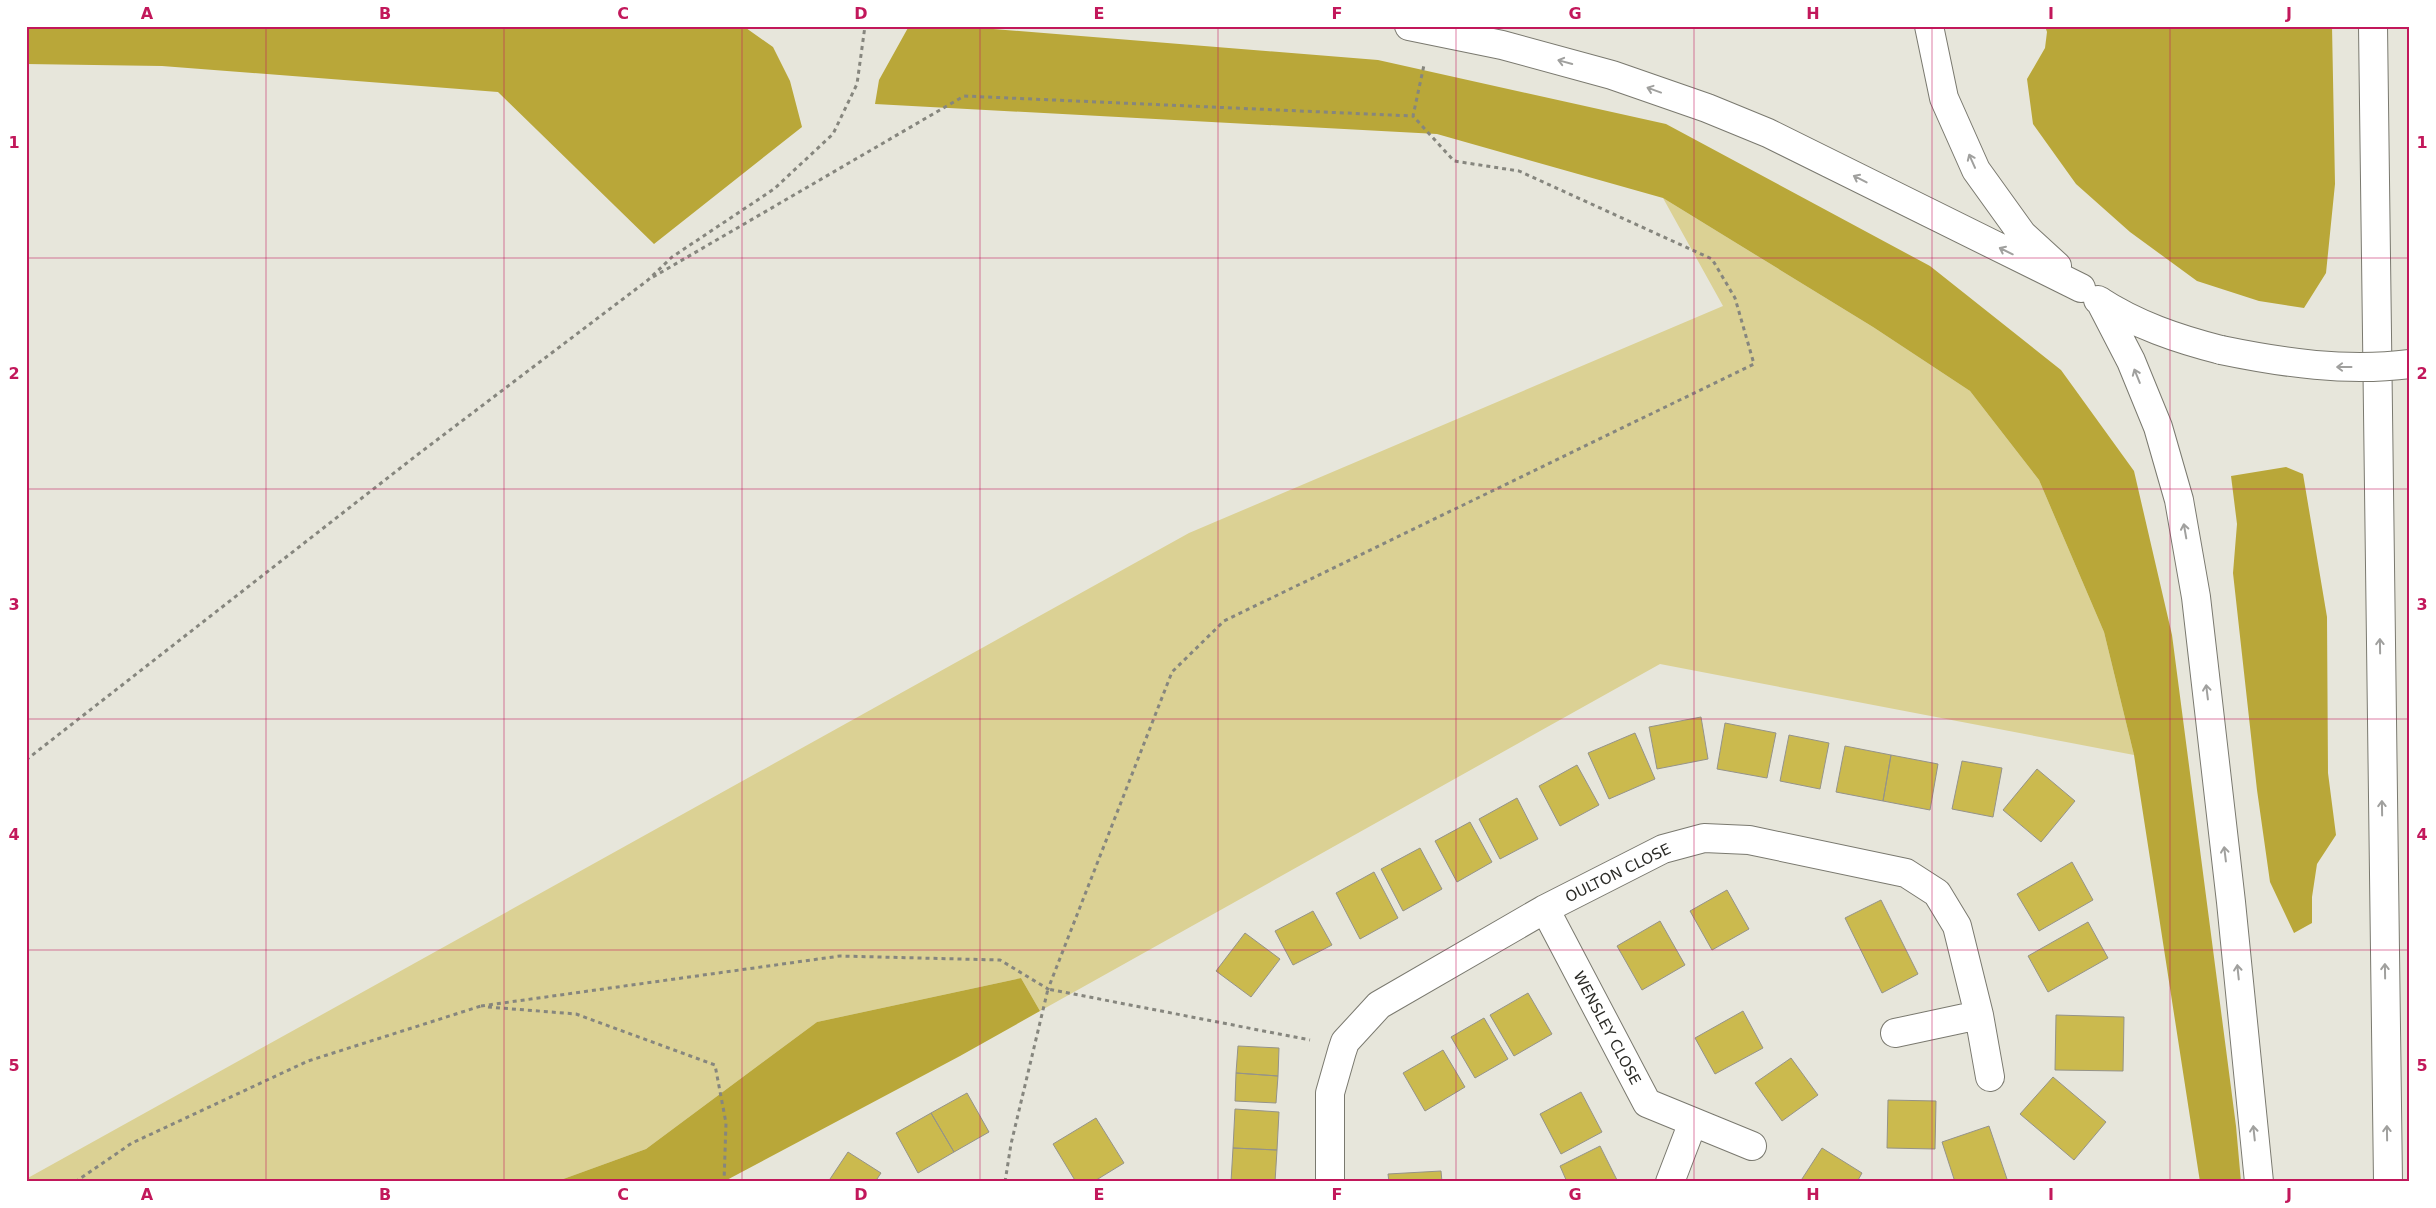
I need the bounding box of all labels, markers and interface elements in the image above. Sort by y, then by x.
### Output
text: A [141,4,154,23]
text: B [379,4,391,23]
text: C [617,4,629,23]
text: D [854,4,868,23]
text: E [1094,4,1104,23]
text: F [1332,4,1342,23]
text: G [1568,4,1582,23]
text: H [1806,4,1820,23]
text: I [2048,4,2054,23]
text: J [2285,4,2292,23]
one-way arrow [1557,57,1573,66]
one-way arrow [1647,85,1663,94]
text: 1 [8,133,20,152]
text: 1 [2416,133,2428,152]
one-way arrow [1966,154,1976,169]
one-way arrow [1853,174,1868,183]
one-way arrow [1998,246,2013,256]
one-way arrow [2336,362,2352,372]
text: 2 [8,364,20,383]
text: 2 [2416,364,2428,383]
one-way arrow [2132,369,2141,385]
one-way arrow [2179,524,2189,540]
text: 3 [8,595,20,614]
text: 3 [2416,595,2428,614]
one-way arrow [2375,638,2385,654]
one-way arrow [2202,685,2212,701]
one-way arrow [2378,800,2387,816]
text: 4 [8,825,20,844]
text: 4 [2416,825,2428,844]
street label: OULTON CLOSE [1562,840,1674,906]
one-way arrow [2220,846,2230,862]
one-way arrow [2380,963,2390,979]
one-way arrow [2233,964,2243,980]
street label: WENSLEY CLOSE [1569,968,1645,1088]
text: 5 [8,1056,20,1075]
text: 5 [2416,1056,2428,1075]
one-way arrow [2382,1125,2392,1142]
one-way arrow [2249,1126,2259,1142]
text: A [141,1185,154,1204]
text: B [379,1185,391,1204]
text: C [617,1185,629,1204]
text: D [854,1185,868,1204]
text: E [1094,1185,1104,1204]
text: F [1332,1185,1342,1204]
text: G [1568,1185,1582,1204]
text: H [1806,1185,1820,1204]
text: I [2048,1185,2054,1204]
text: J [2285,1185,2292,1204]

